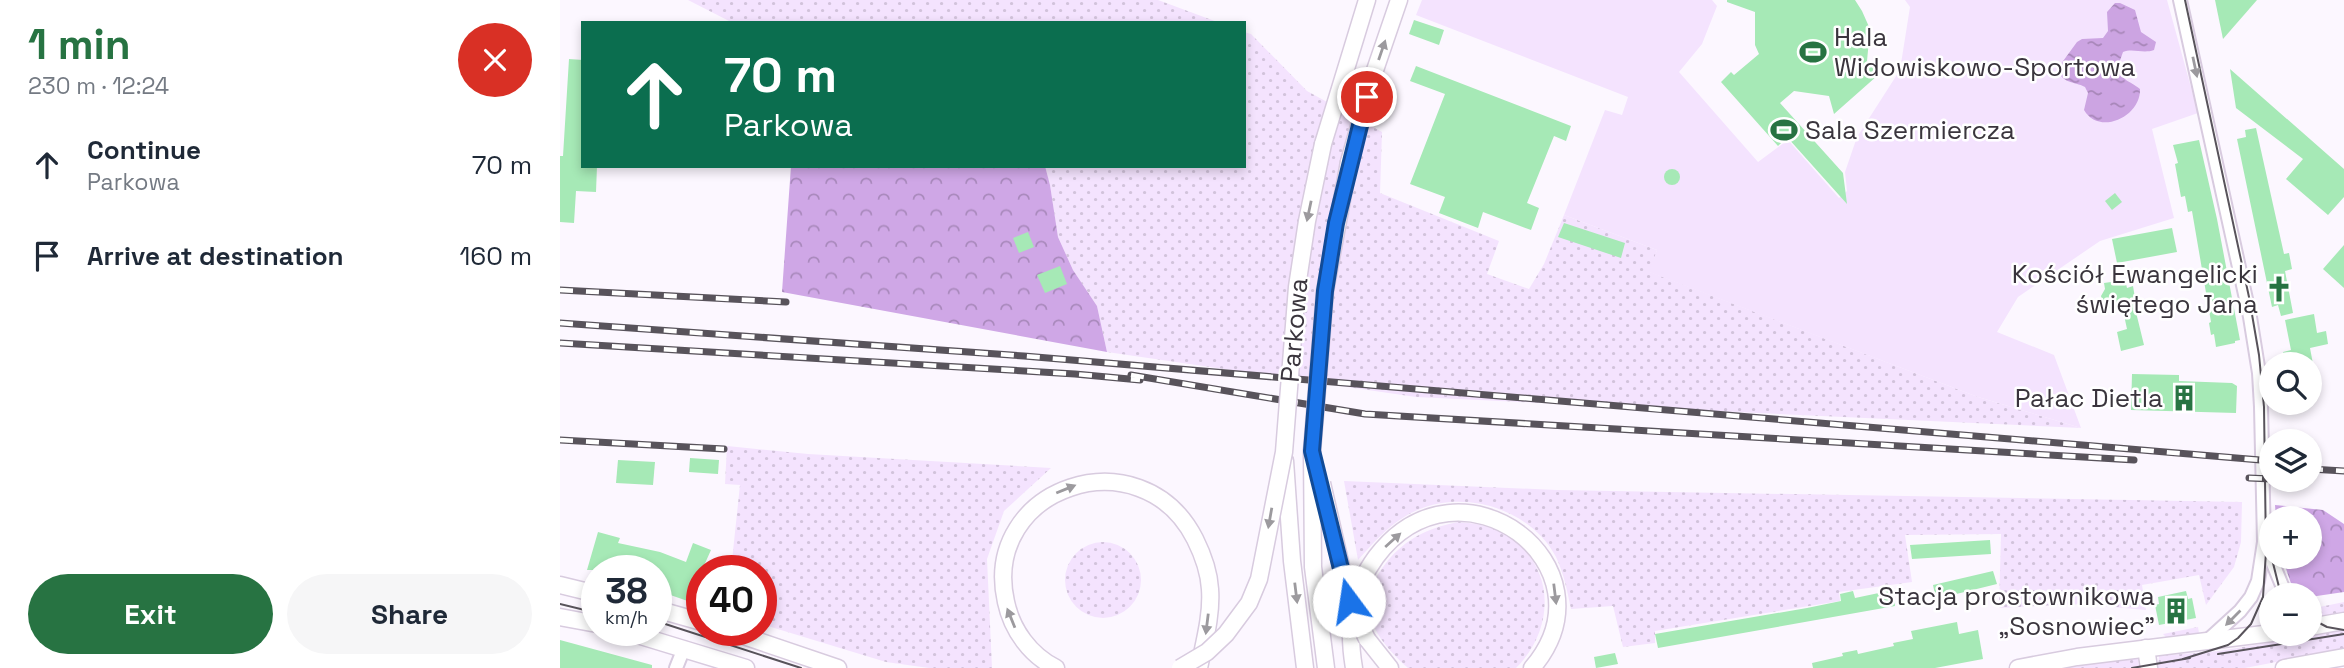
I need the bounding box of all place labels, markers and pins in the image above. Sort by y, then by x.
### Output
place label: Hala Widowiskowo-Sportowa [1834,20,2136,84]
sports icon: Hala Widowiskowo-Sportowa [1798,37,1828,67]
pin [1337,67,1397,127]
place label: Sala Szermiercza [1805,113,2015,147]
sports icon: Sala Szermiercza [1769,115,1799,145]
place label: Kościół Ewangelicki świętego Jana [2012,257,2258,321]
church icon: Kościół Ewangelicki świętego Jana [2264,274,2294,304]
place label: Pałac Dietla [2015,381,2163,415]
building icon: Pałac Dietla [2169,383,2199,413]
place label: Stacja prostownikowa „Sosnowiec” [1878,579,2155,643]
building icon: Stacja prostownikowa „Sosnowiec” [2161,596,2191,626]

